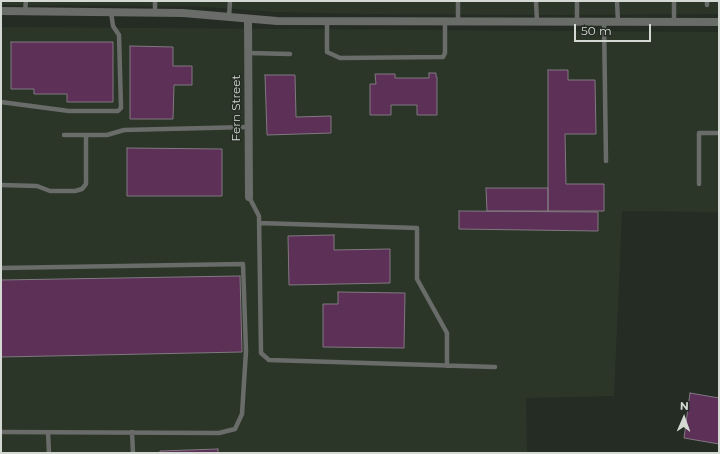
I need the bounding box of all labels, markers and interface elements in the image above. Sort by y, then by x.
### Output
scale bar [576,16,653,42]
text: 50 m [581,23,612,38]
street label: Fern Street [229,75,243,141]
north arrow [664,398,704,438]
text: N [680,399,689,413]

